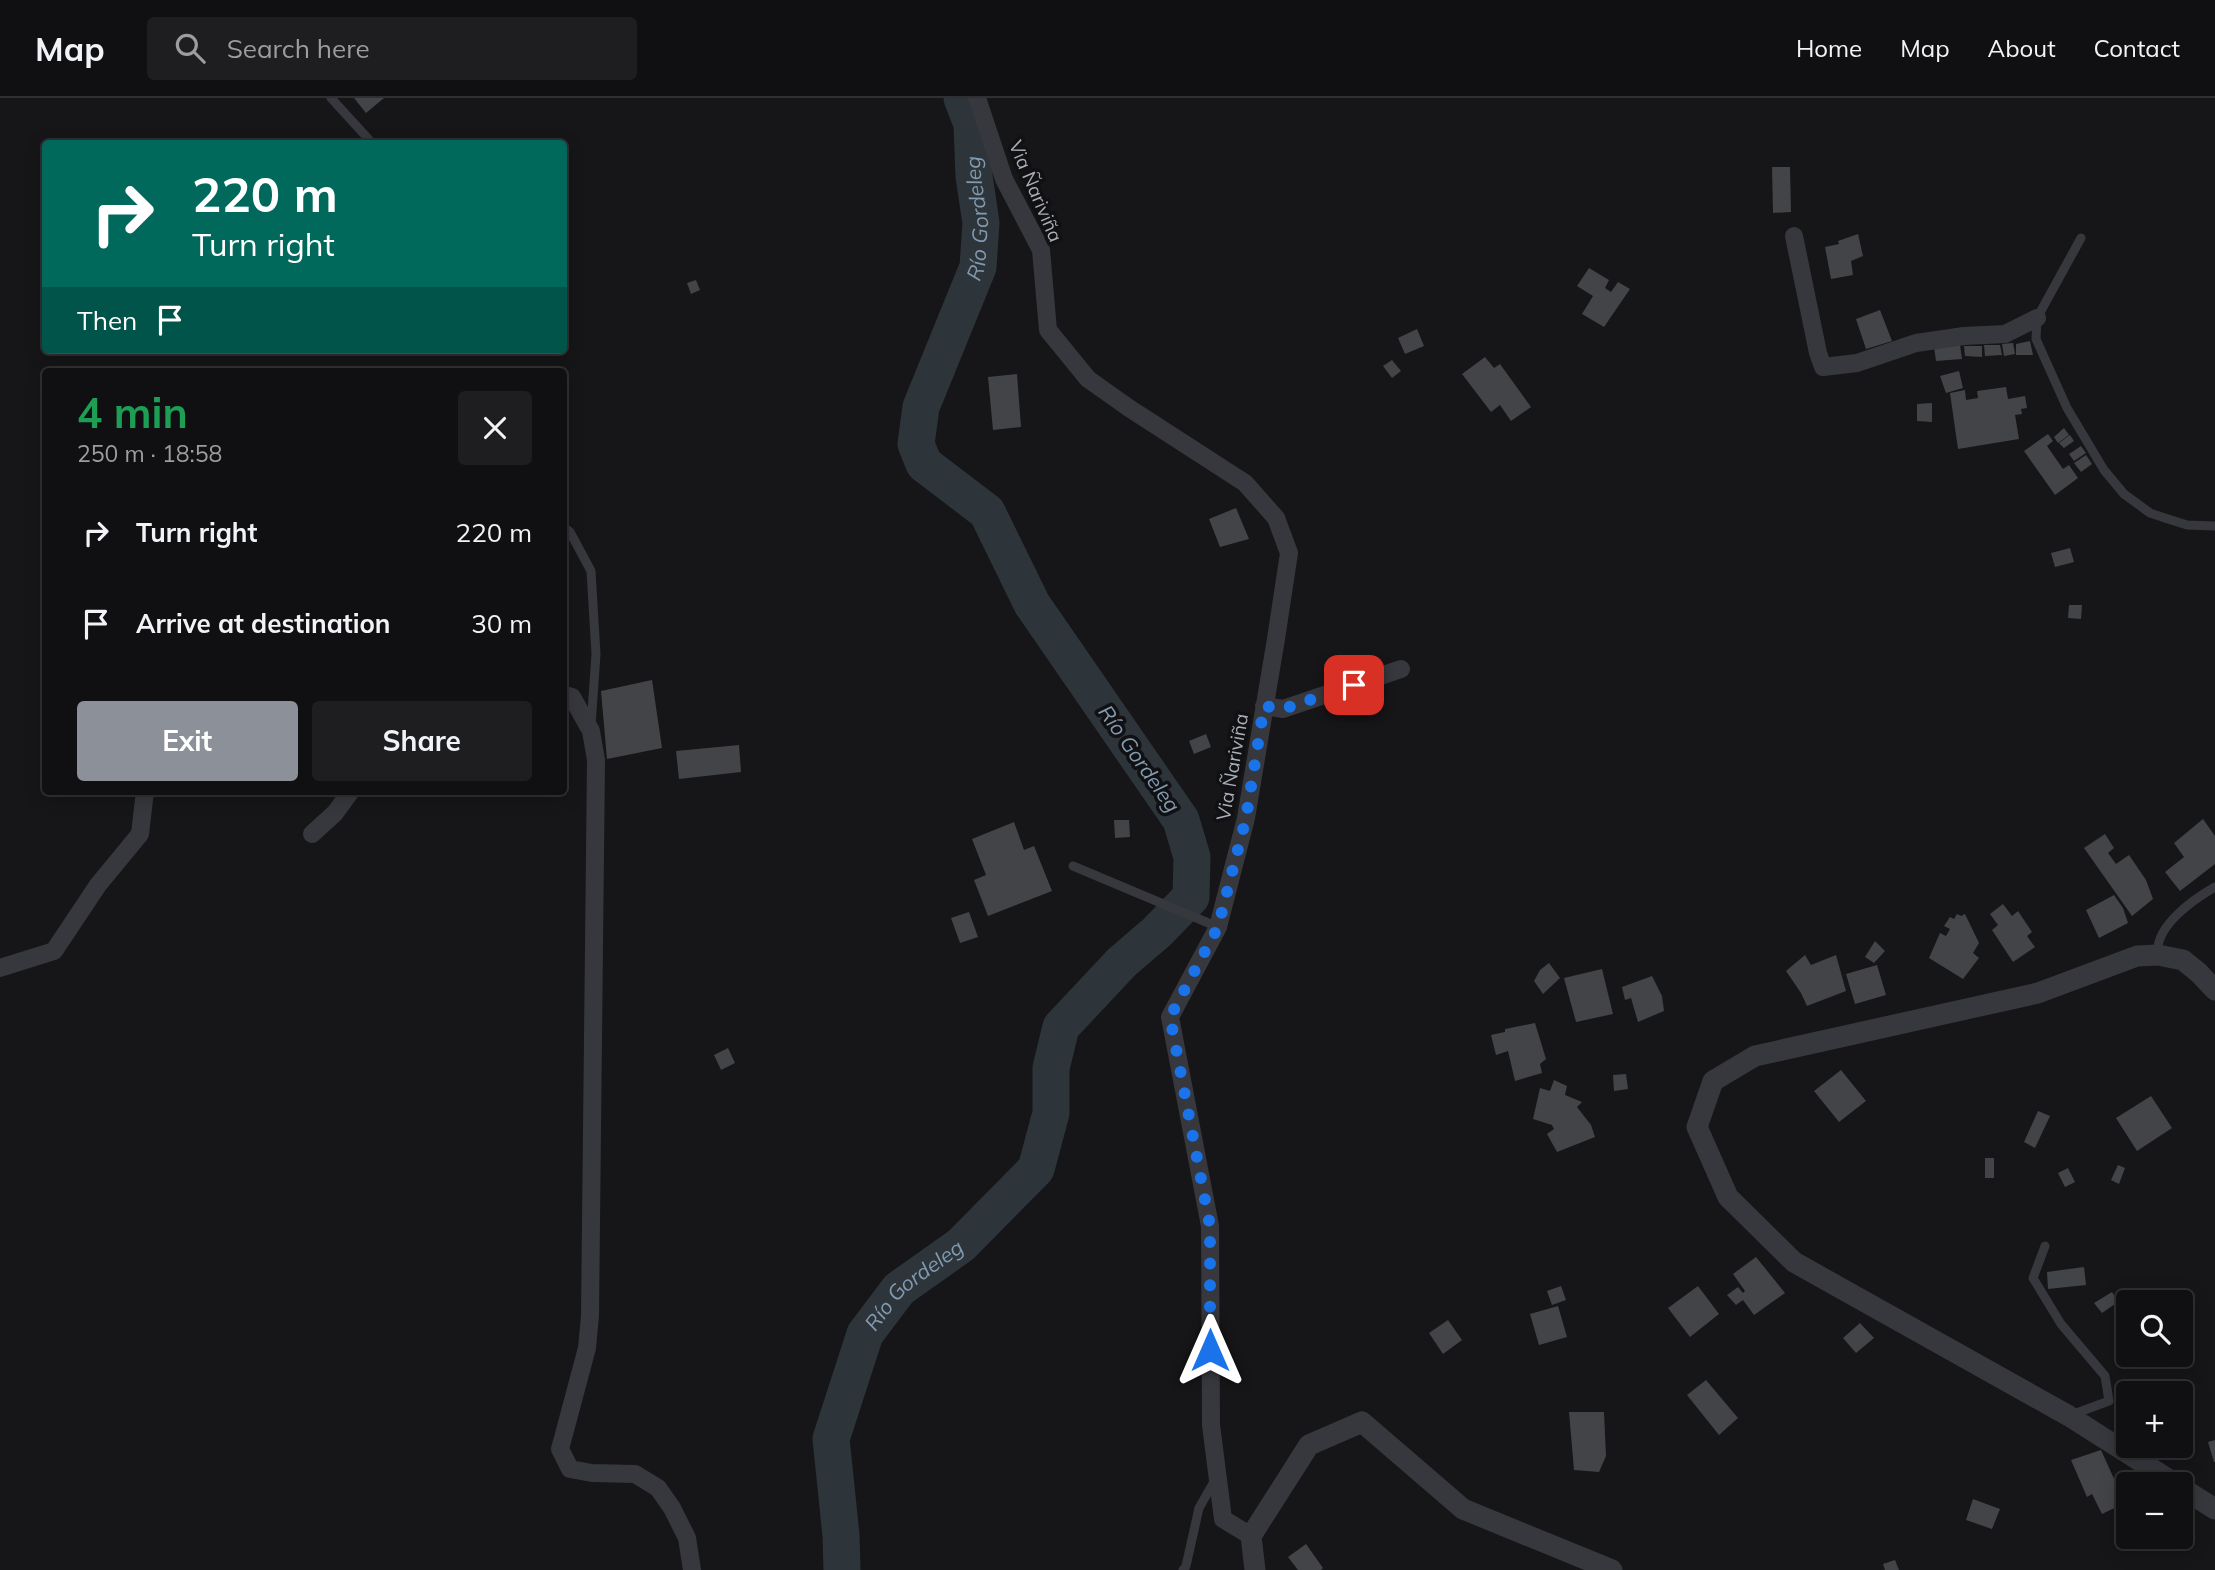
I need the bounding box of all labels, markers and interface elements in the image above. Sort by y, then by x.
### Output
search box [147,17,637,80]
text: Map [35,28,105,69]
icon: search [171,29,209,67]
text: Search here [227,32,370,65]
text: Home [1796,33,1862,63]
text: Map [1900,33,1950,63]
text: About [1988,33,2056,63]
text: Contact [2094,33,2180,63]
street label: Via Ñariviña [1004,136,1068,246]
water label: Río Gordeleg [959,155,994,284]
text: 220 m [192,163,338,224]
icon: right [77,168,168,259]
text: Turn right [192,224,335,264]
icon: arrive [151,301,189,339]
text: Then [77,304,137,337]
text: 4 min [77,386,188,439]
button: close [458,391,532,465]
text: 250 m · 18:58 [77,439,222,468]
icon: right [77,514,115,552]
text: Turn right [136,516,257,549]
text: 220 m [456,516,532,549]
icon: arrive [77,605,115,643]
text: Arrive at destination [136,607,391,640]
text: 30 m [471,607,532,640]
pin [1324,655,1384,715]
icon: arrive [1335,666,1373,704]
water label: Río Gordeleg [1093,700,1186,817]
button: Exit [77,701,298,781]
button: Share [312,701,532,781]
street label: Via Ñariviña [1211,712,1253,822]
water label: Río Gordeleg [858,1233,968,1335]
map controls [2116,1290,2193,1549]
button: search [2116,1290,2193,1367]
position arrow [1173,1313,1247,1387]
button: + [2116,1381,2193,1458]
button: − [2116,1472,2193,1549]

